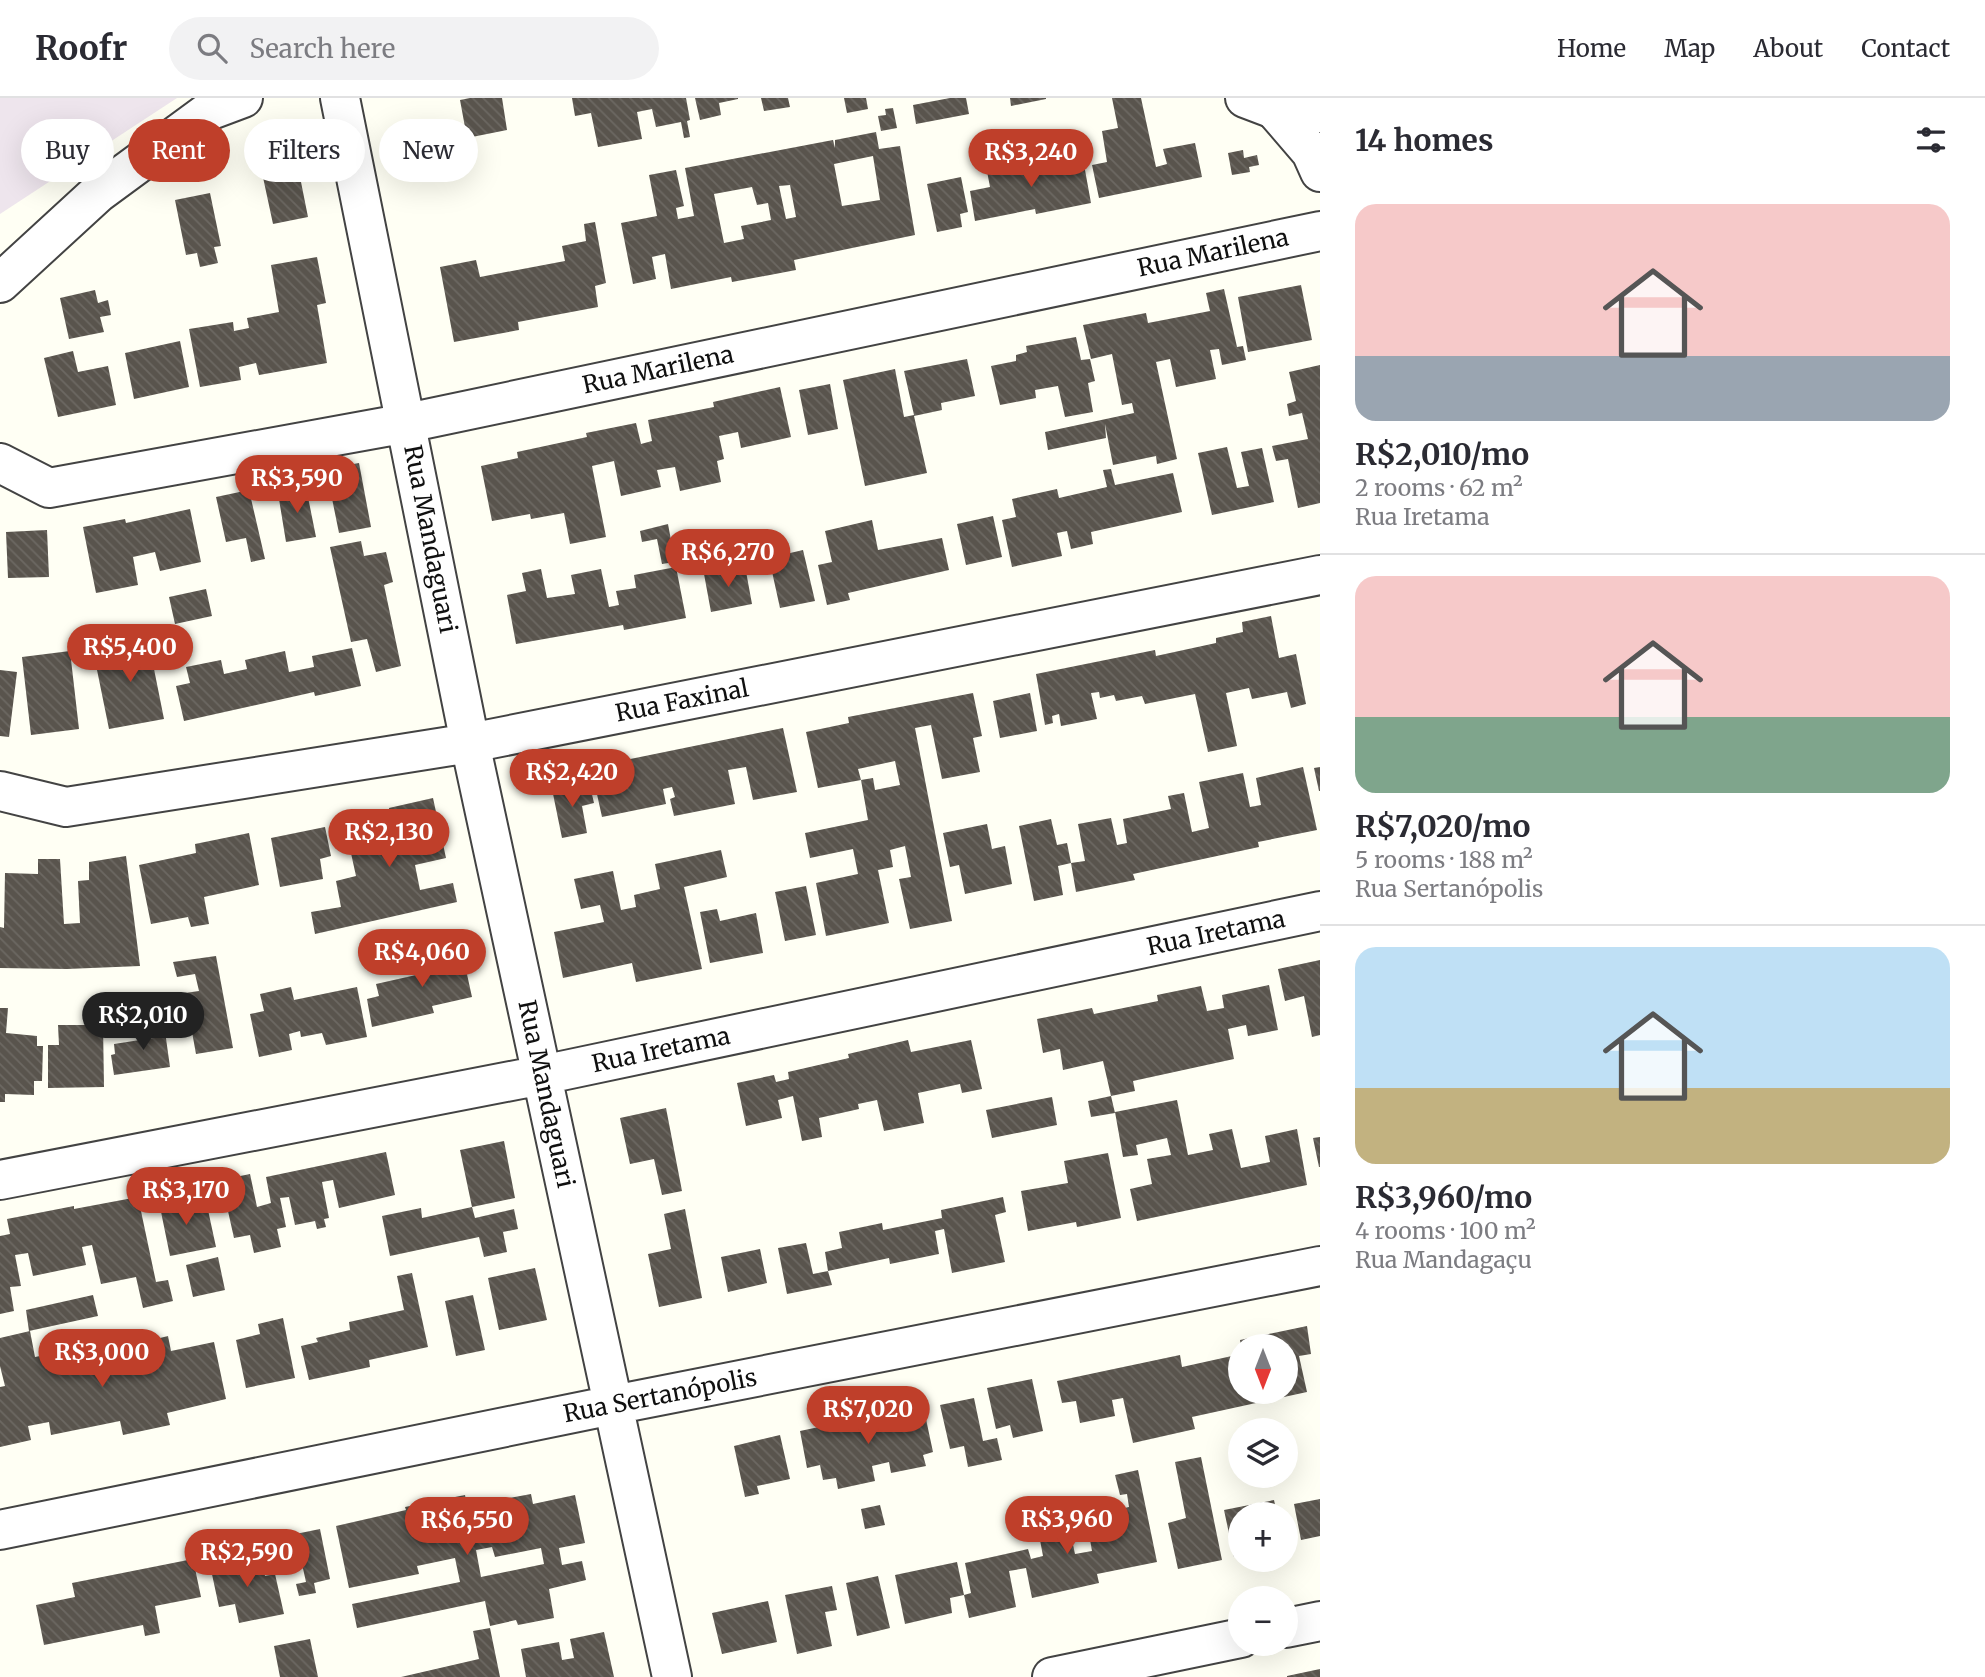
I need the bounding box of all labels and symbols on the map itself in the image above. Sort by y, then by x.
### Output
pin: R$3,240 [966,130,1096,189]
street label: Rua Marilena [1134,221,1292,284]
street label: Rua Marilena [579,338,737,401]
street label: Rua Mandaguari [397,442,464,636]
pin: R$3,590 [232,456,362,515]
pin: R$6,270 [663,530,793,589]
pin: R$5,400 [65,624,195,684]
street label: Rua Faxinal [613,672,751,729]
pin: R$2,420 [507,750,637,809]
pin: R$2,130 [324,810,454,869]
street label: Rua Iretama [1144,903,1288,962]
pin: R$4,060 [357,930,487,989]
pin: R$2,010 [78,992,208,1052]
street label: Rua Mandaguari [511,997,582,1191]
street label: Rua Iretama [589,1020,733,1079]
pin: R$3,170 [121,1168,251,1227]
pin: R$3,000 [37,1330,167,1389]
north arrow [1228,1334,1298,1404]
street label: Rua Sertanópolis [561,1362,759,1429]
pin: R$7,020 [803,1386,933,1446]
pin: R$3,960 [1002,1496,1132,1556]
pin: R$6,550 [402,1498,532,1557]
pin: R$2,590 [182,1530,312,1589]

